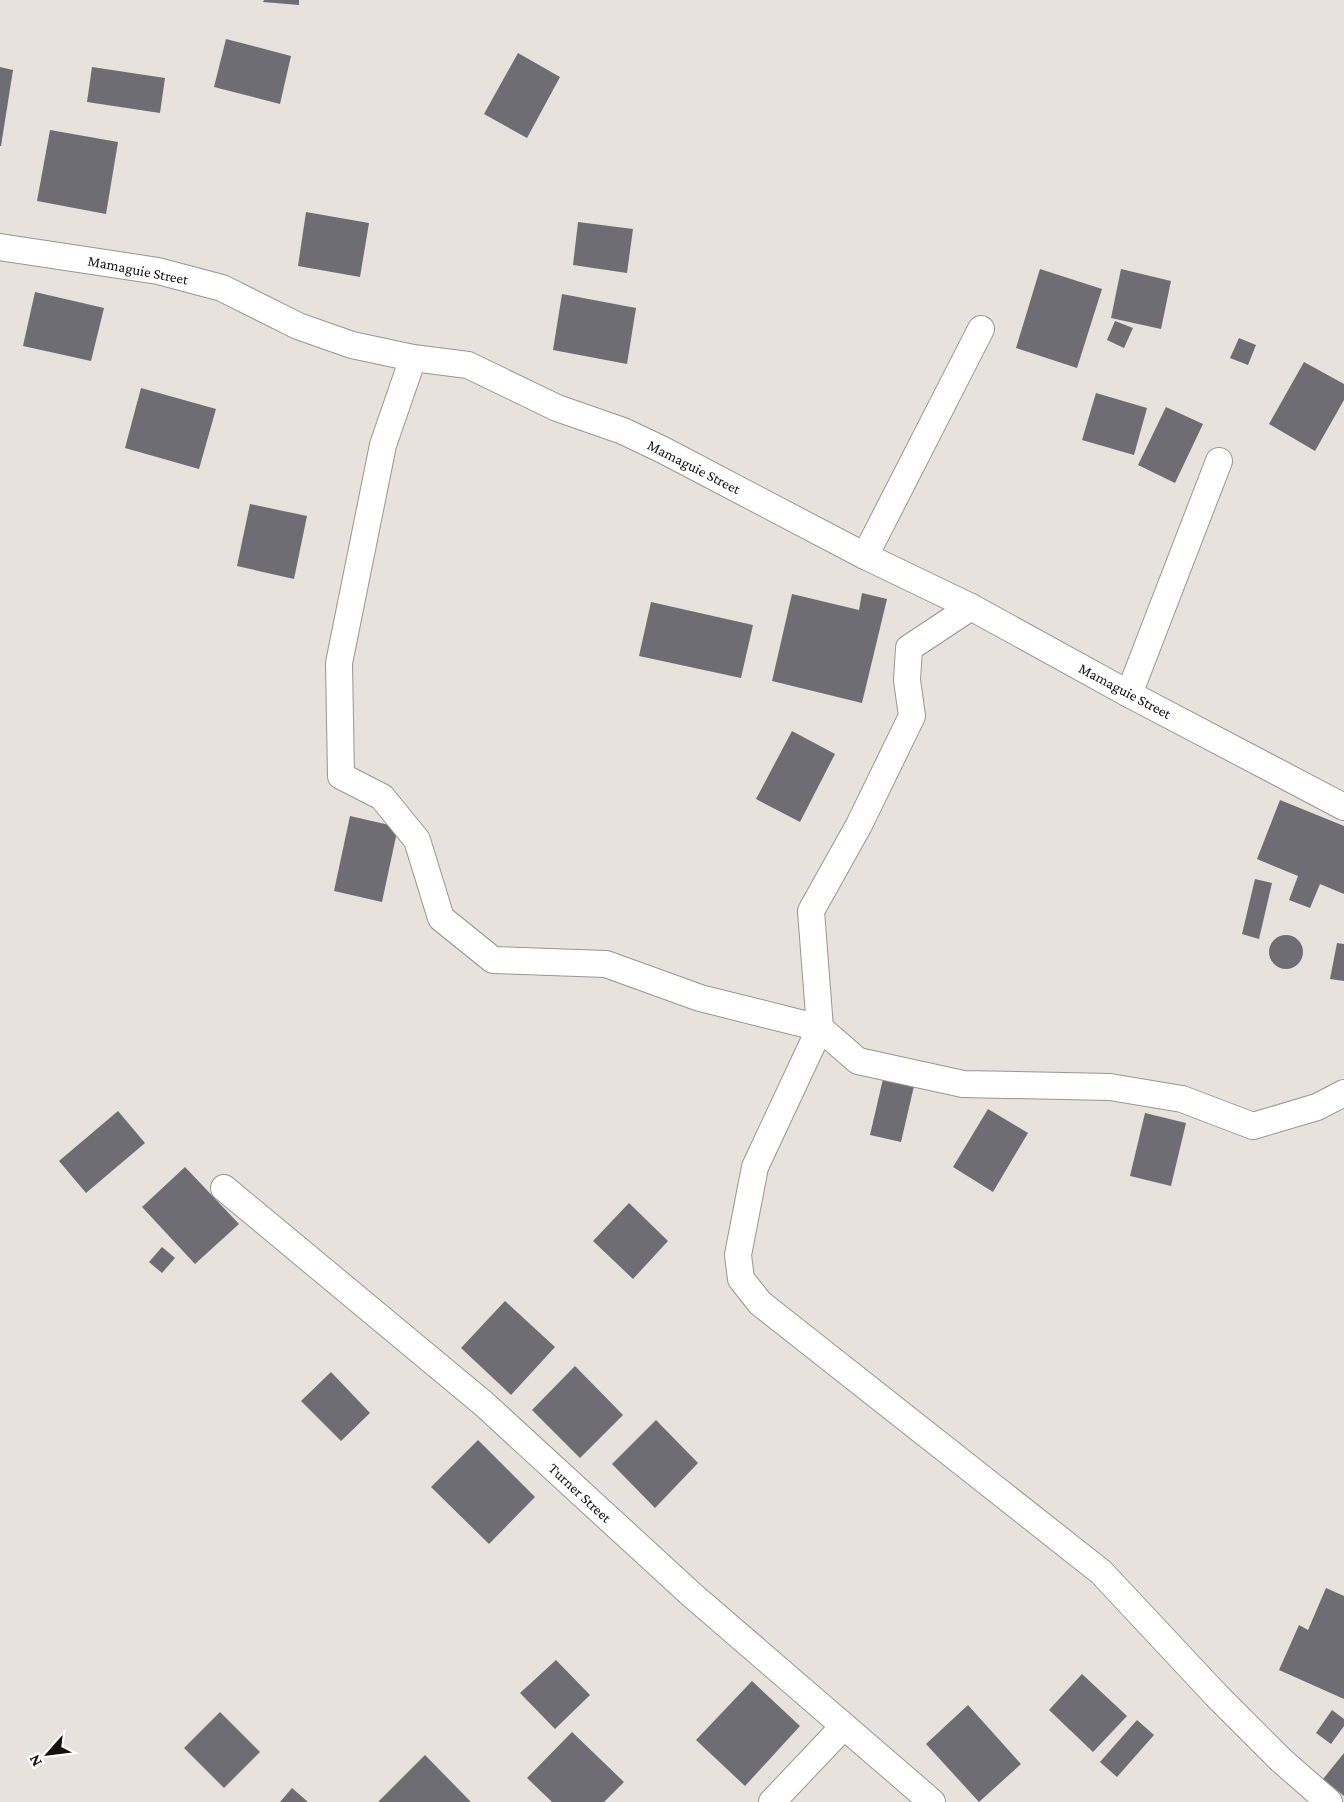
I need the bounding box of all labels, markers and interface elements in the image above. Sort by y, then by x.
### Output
street label: Mamaguie Street [86,252,191,289]
street label: Mamaguie Street [644,437,744,499]
street label: Mamaguie Street [1076,660,1175,723]
street label: Turner Street [546,1460,615,1527]
north arrow [18,1724,78,1784]
text: N [25,1752,45,1770]

